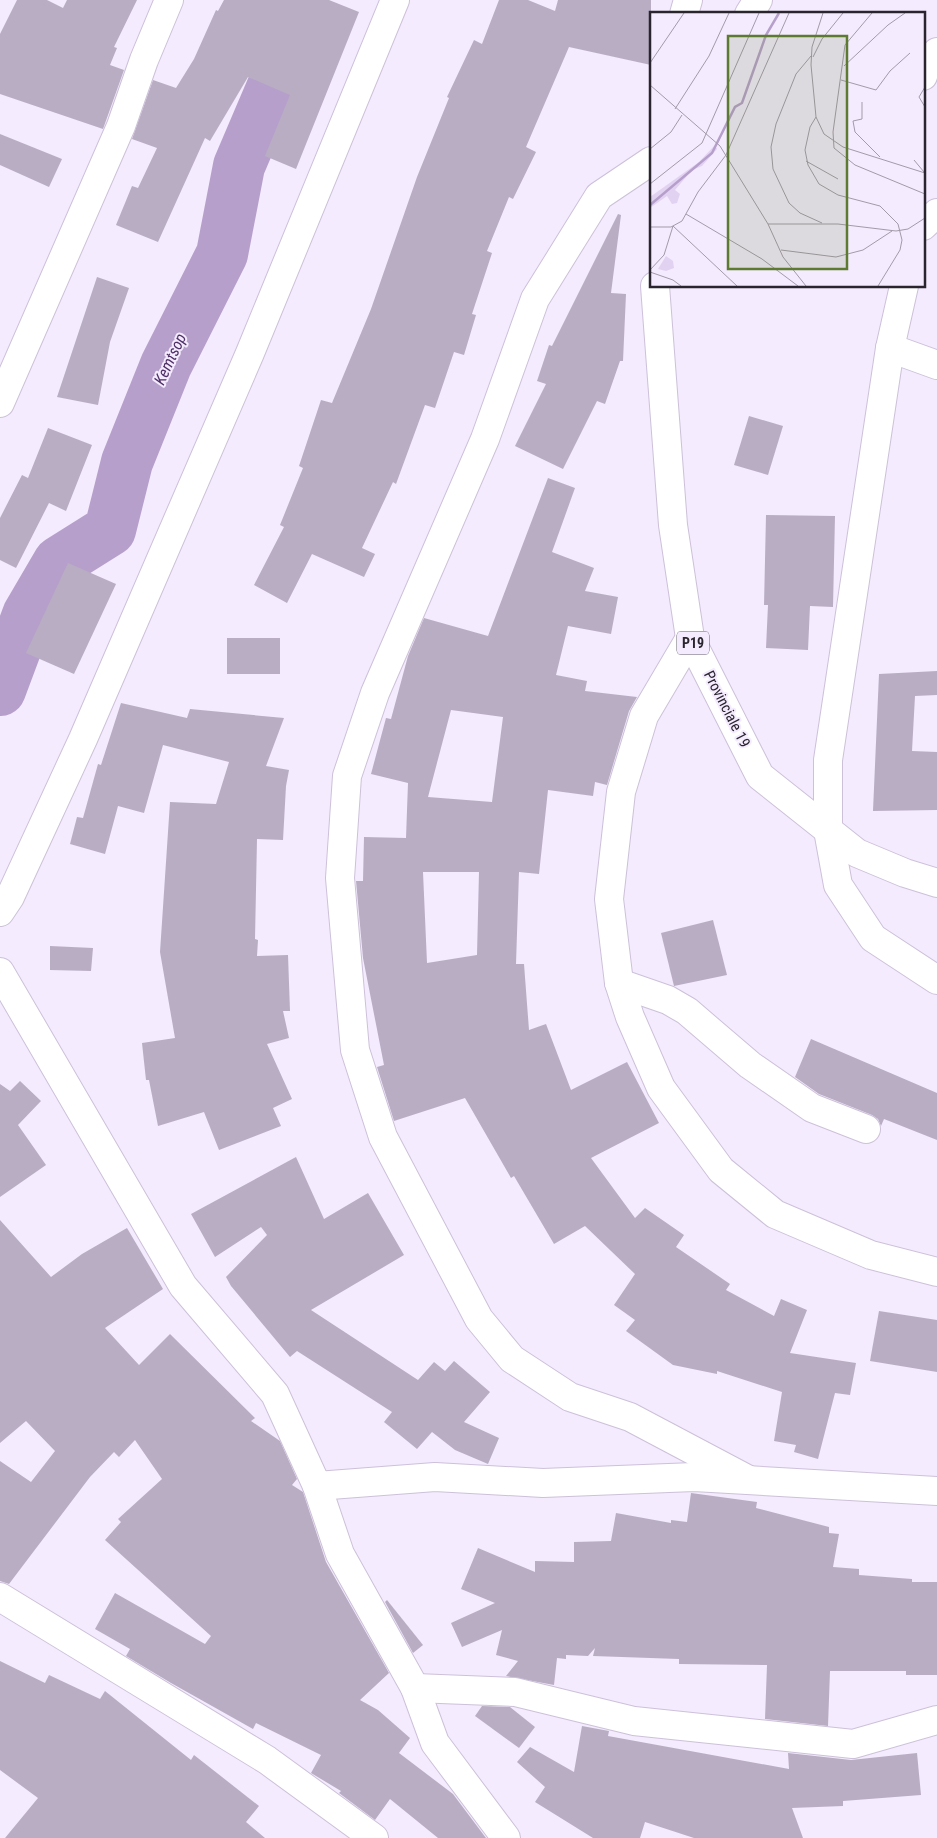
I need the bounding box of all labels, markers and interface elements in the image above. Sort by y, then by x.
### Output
inset map [650,12,924,288]
water label: Kemtsop [150,330,190,388]
road number: P19 [677,632,709,654]
street label: Provinciale 19 [700,668,754,750]

